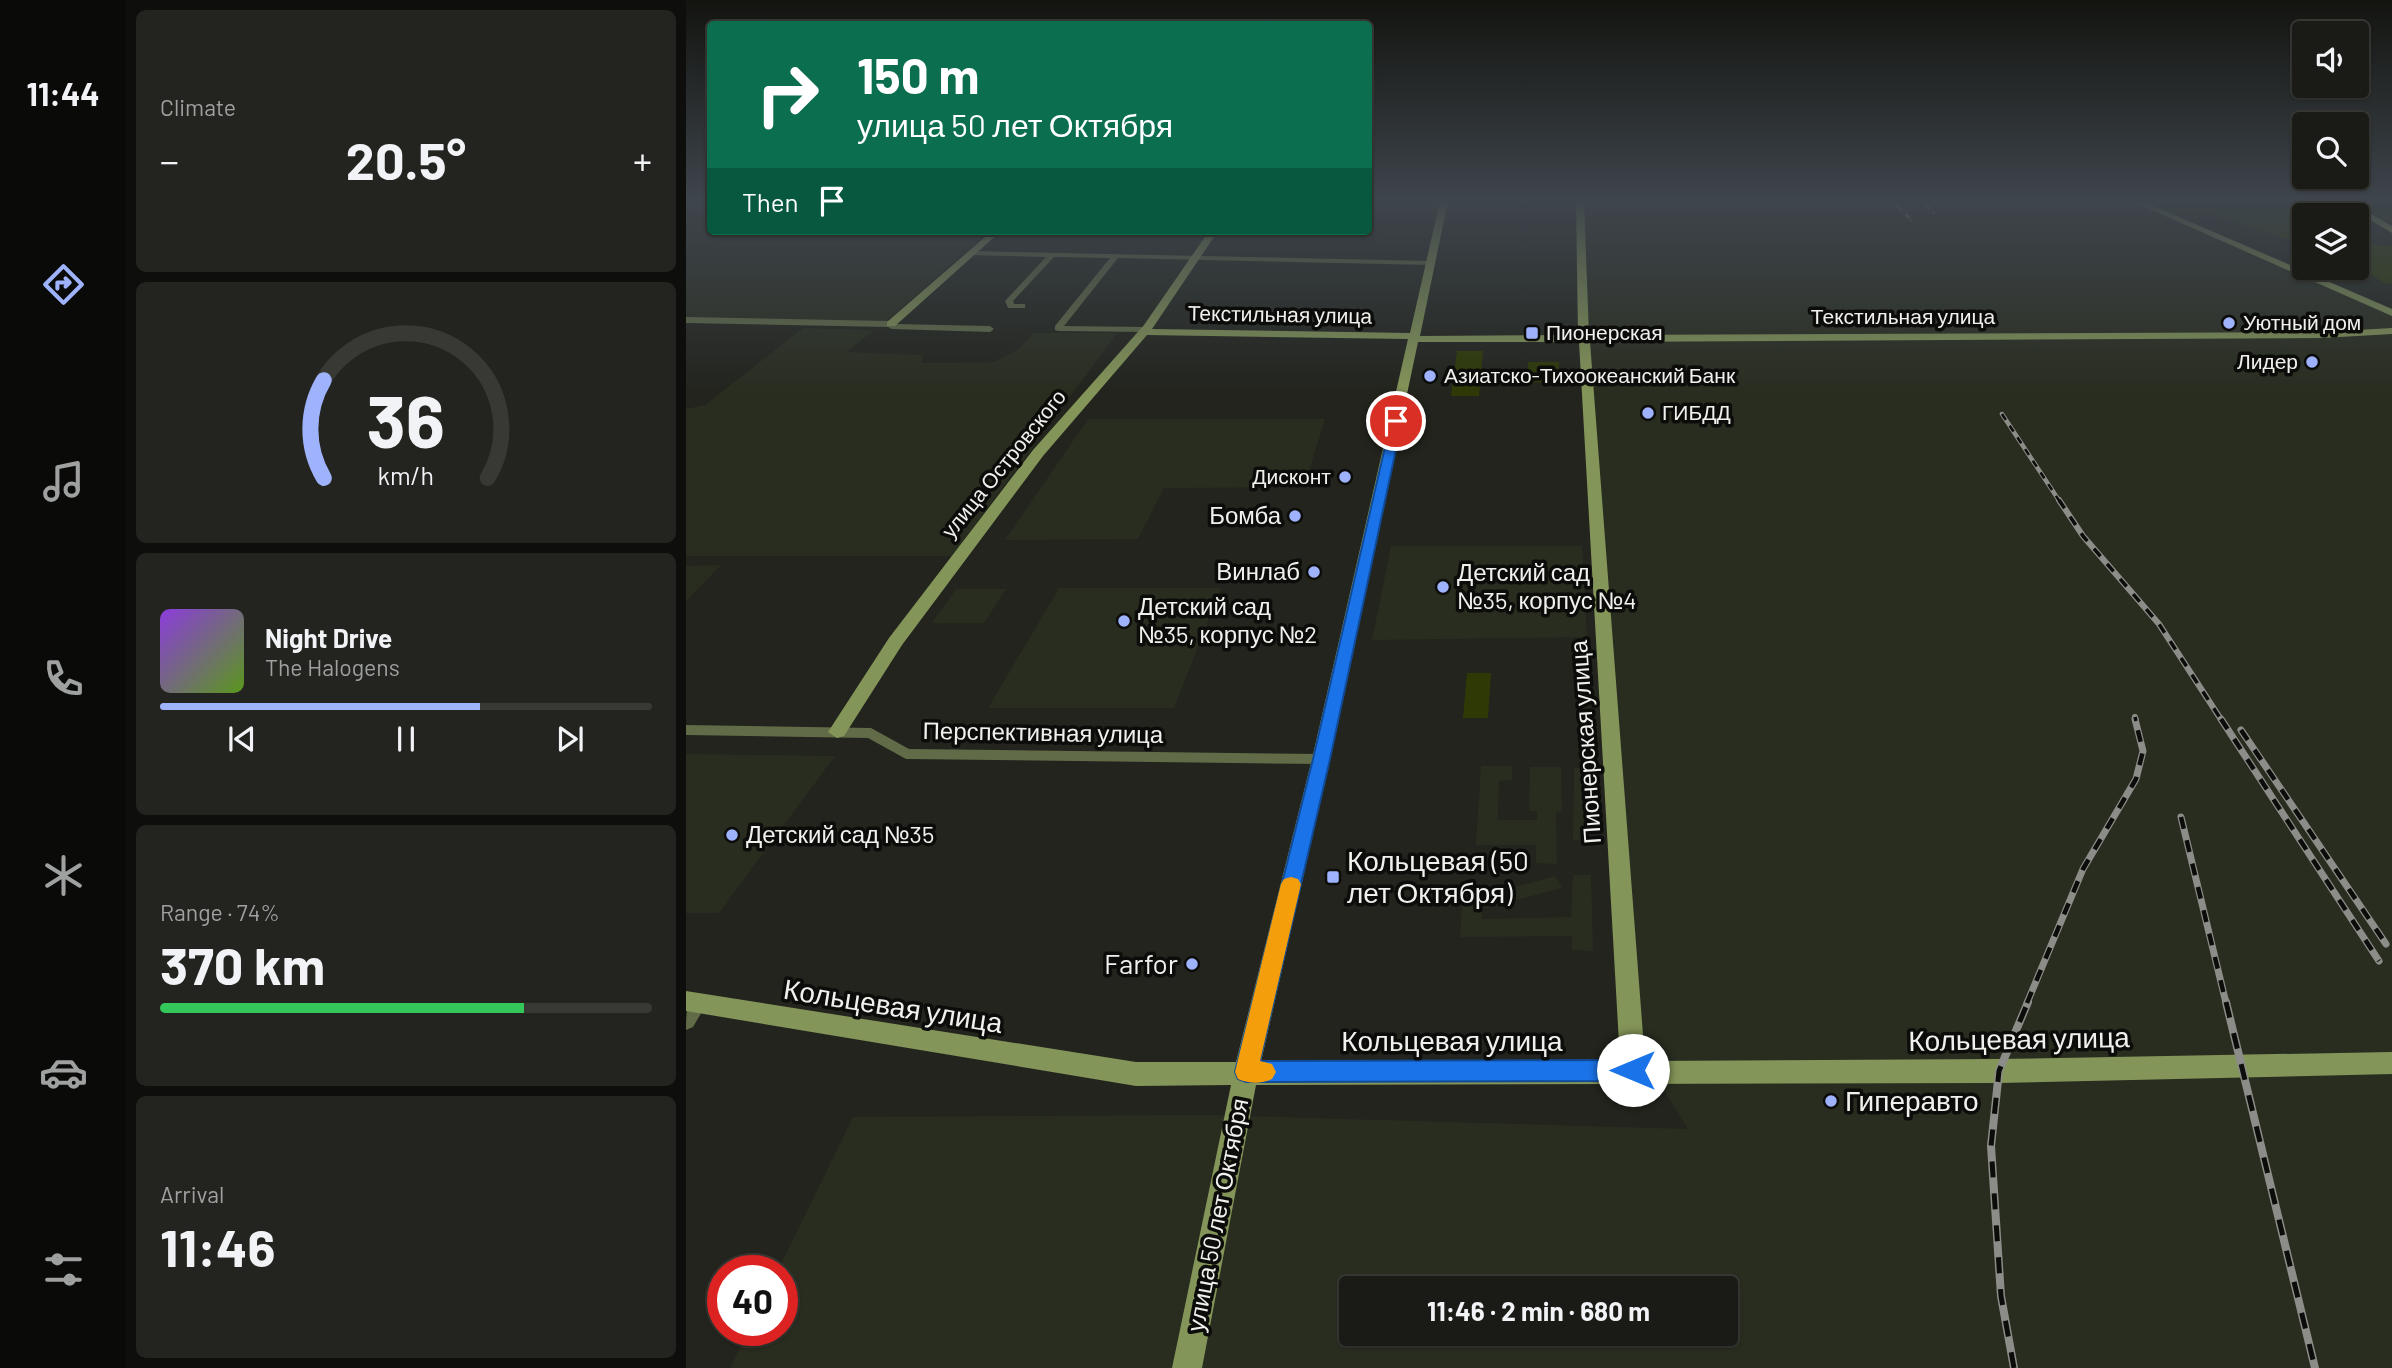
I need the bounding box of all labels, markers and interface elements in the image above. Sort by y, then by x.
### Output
map controls [2292,21,2369,280]
button: sound [2292,21,2369,98]
text: 150 m [857,45,979,104]
icon: right [742,49,833,140]
text: 11:44 [26,74,100,112]
text: Climate [160,93,236,121]
text: улица 50 лет Октября [857,105,1173,143]
button: search [2292,112,2369,189]
text: 20.5° [346,128,466,190]
text: − [160,137,179,183]
text: + [633,137,652,183]
icon: arrive [813,182,851,220]
text: Then [742,186,799,217]
button: layers [2292,203,2369,280]
icon: directions [39,260,88,309]
street label: Текстильная улица [1188,299,1373,328]
street label: Текстильная улица [1811,303,1996,328]
place label: Уютный дом [2243,309,2361,334]
marker: Уютный дом [2221,315,2237,331]
place label: Пионерская [1546,319,1663,344]
marker: Пионерская [1524,325,1540,341]
place label: Лидер [2237,348,2298,373]
marker: Лидер [2304,354,2320,370]
place label: Азиатско-Тихоокеанский Банк [1444,362,1736,387]
marker: Азиатско-Тихоокеанский Банк [1422,368,1438,384]
text: 36 [367,376,445,464]
street label: улица Островского [935,384,1070,542]
pin [1366,391,1426,451]
place label: ГИБДД [1662,399,1731,424]
icon: arrive [1377,402,1415,440]
marker: ГИБДД [1640,405,1656,421]
icon: music [39,457,88,506]
text: km/h [378,460,434,490]
place label: Дисконт [1252,463,1331,488]
marker: Дисконт [1337,469,1353,485]
place label: Бомба [1209,500,1282,529]
marker: Бомба [1287,508,1303,524]
place label: Винлаб [1216,556,1300,585]
place label: Детский сад №35, корпус №4 [1457,557,1637,614]
marker: Винлаб [1306,564,1322,580]
marker: Детский сад №35, корпус №4 [1435,579,1451,595]
place label: Детский сад №35, корпус №2 [1138,591,1317,648]
marker: Детский сад №35, корпус №2 [1116,613,1132,629]
text: Night Drive [265,622,392,653]
street label: Пионерская улица [1563,639,1606,845]
text: The Halogens [265,653,400,681]
icon: phone [39,654,88,703]
street label: Перспективная улица [922,715,1164,748]
icon: previous [223,720,261,758]
icon: pause [387,720,425,758]
icon: next [551,720,589,758]
place label: Детский сад №35 [746,819,934,848]
marker: Детский сад №35 [724,827,740,843]
place label: Кольцевая (50 лет Октября) [1347,843,1529,909]
icon: climate [39,851,88,900]
marker: Кольцевая (50 лет Октября) [1325,869,1341,885]
text: Range · 74% [160,898,280,926]
text: 370 km [160,933,325,995]
place label: Farfor [1104,946,1178,980]
marker: Farfor [1184,956,1200,972]
street label: Кольцевая улица [781,971,1006,1039]
street label: Кольцевая улица [1908,1019,2130,1057]
street label: Кольцевая улица [1341,1023,1563,1057]
position arrow [1596,1033,1670,1107]
icon: car [39,1048,88,1097]
place label: Гиперавто [1845,1083,1978,1117]
marker: Гиперавто [1823,1093,1839,1109]
street label: улица 50 лет Октября [1180,1096,1253,1334]
text: Arrival [160,1180,224,1208]
text: 11:46 [160,1215,276,1277]
icon: filters [39,1245,88,1294]
speed limit sign: 40 [707,1255,798,1346]
text: 11:46 · 2 min · 680 m [1427,1295,1650,1326]

